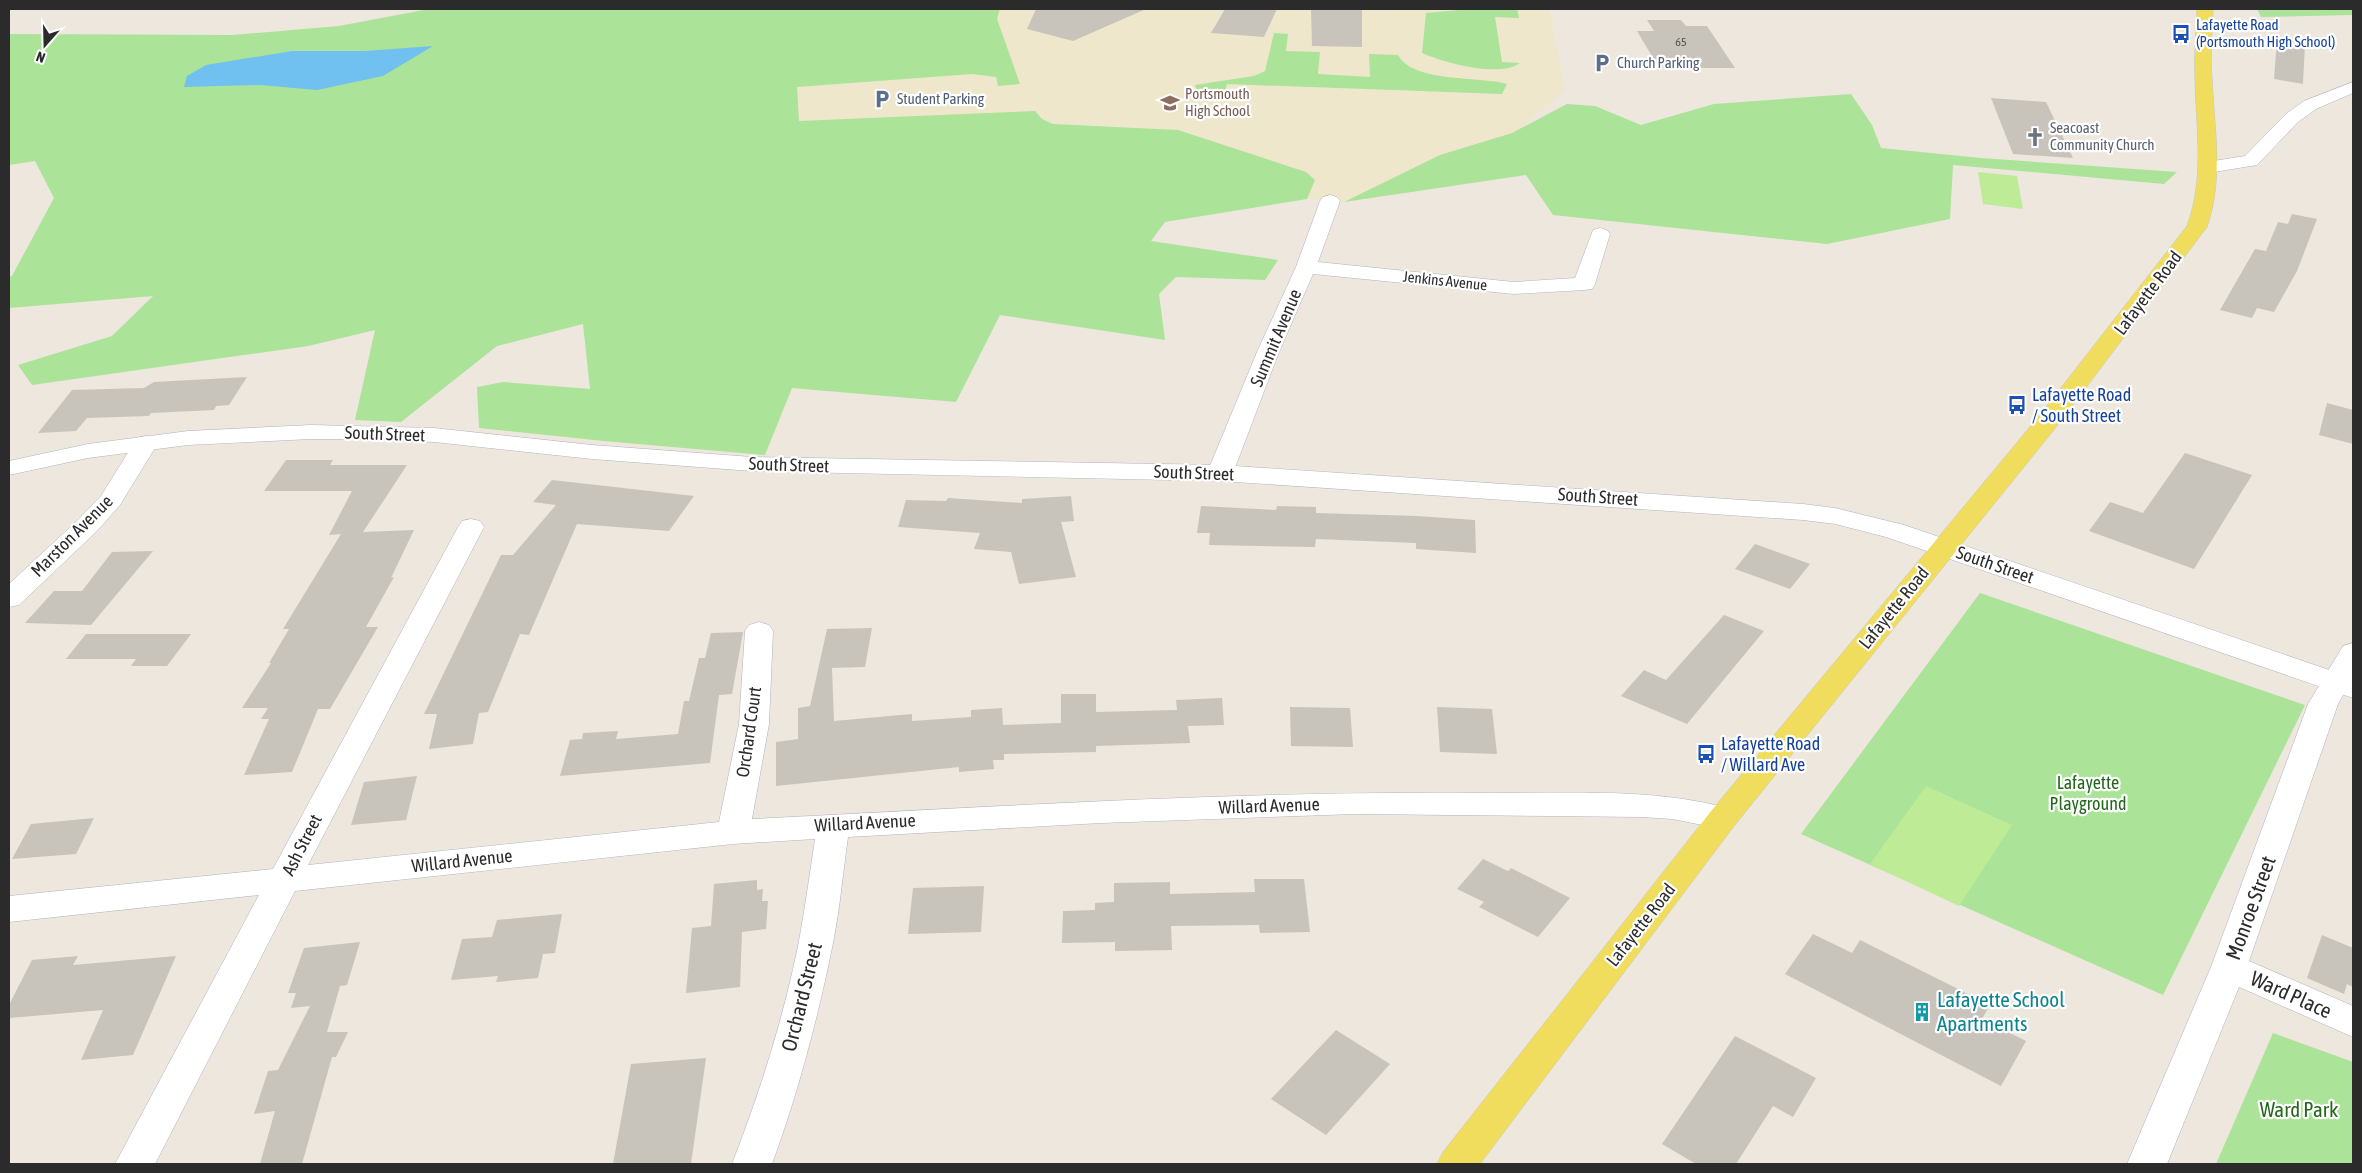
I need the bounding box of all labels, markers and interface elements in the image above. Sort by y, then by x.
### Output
place label: Lafayette Road (Portsmouth High School) [2196,16,2335,50]
north arrow [20,20,70,70]
bus stop icon: Lafayette Road (Portsmouth High School) [2170,23,2192,45]
house number: 65 [1675,35,1687,49]
text: N [34,48,47,66]
parking icon: Church Parking [1591,52,1613,74]
place label: Church Parking [1617,54,1700,71]
place label: Portsmouth High School [1185,85,1250,119]
parking icon: Student Parking [871,88,893,110]
place label: Student Parking [897,90,985,107]
school or university icon: Portsmouth High School [1159,92,1181,114]
place label: Seacoast Community Church [2050,119,2154,153]
church icon: Seacoast Community Church [2024,126,2046,148]
street label: Lafayette Road [2109,247,2186,339]
street label: Jenkins Avenue [1402,268,1488,293]
street label: Summit Avenue [1246,286,1305,390]
place label: Lafayette Road / South Street [2032,384,2131,426]
bus stop icon: Lafayette Road / South Street [2006,394,2028,416]
street label: South Street [344,422,426,445]
street label: South Street [748,453,830,476]
street label: South Street [1153,461,1235,484]
street label: South Street [1557,483,1639,510]
street label: Marston Avenue [27,491,117,581]
street label: South Street [1954,541,2037,588]
street label: Lafayette Road [1854,562,1933,653]
street label: Orchard Court [732,685,765,779]
place label: Lafayette Road / Willard Ave [1721,733,1820,775]
bus stop icon: Lafayette Road / Willard Ave [1695,743,1717,765]
park label: Lafayette Playground [2050,772,2126,814]
street label: Willard Avenue [1218,793,1320,818]
street label: Willard Avenue [814,809,916,836]
street label: Ash Street [277,811,326,879]
street label: Willard Avenue [411,845,513,876]
street label: Monroe Street [2220,852,2280,963]
street label: Lafayette Road [1602,879,1679,970]
street label: Orchard Street [776,940,826,1054]
street label: Ward Place [2247,966,2336,1023]
place label: Lafayette School Apartments [1937,987,2065,1035]
building icon: Lafayette School Apartments [1911,1001,1933,1023]
park label: Ward Park [2260,1097,2338,1121]

